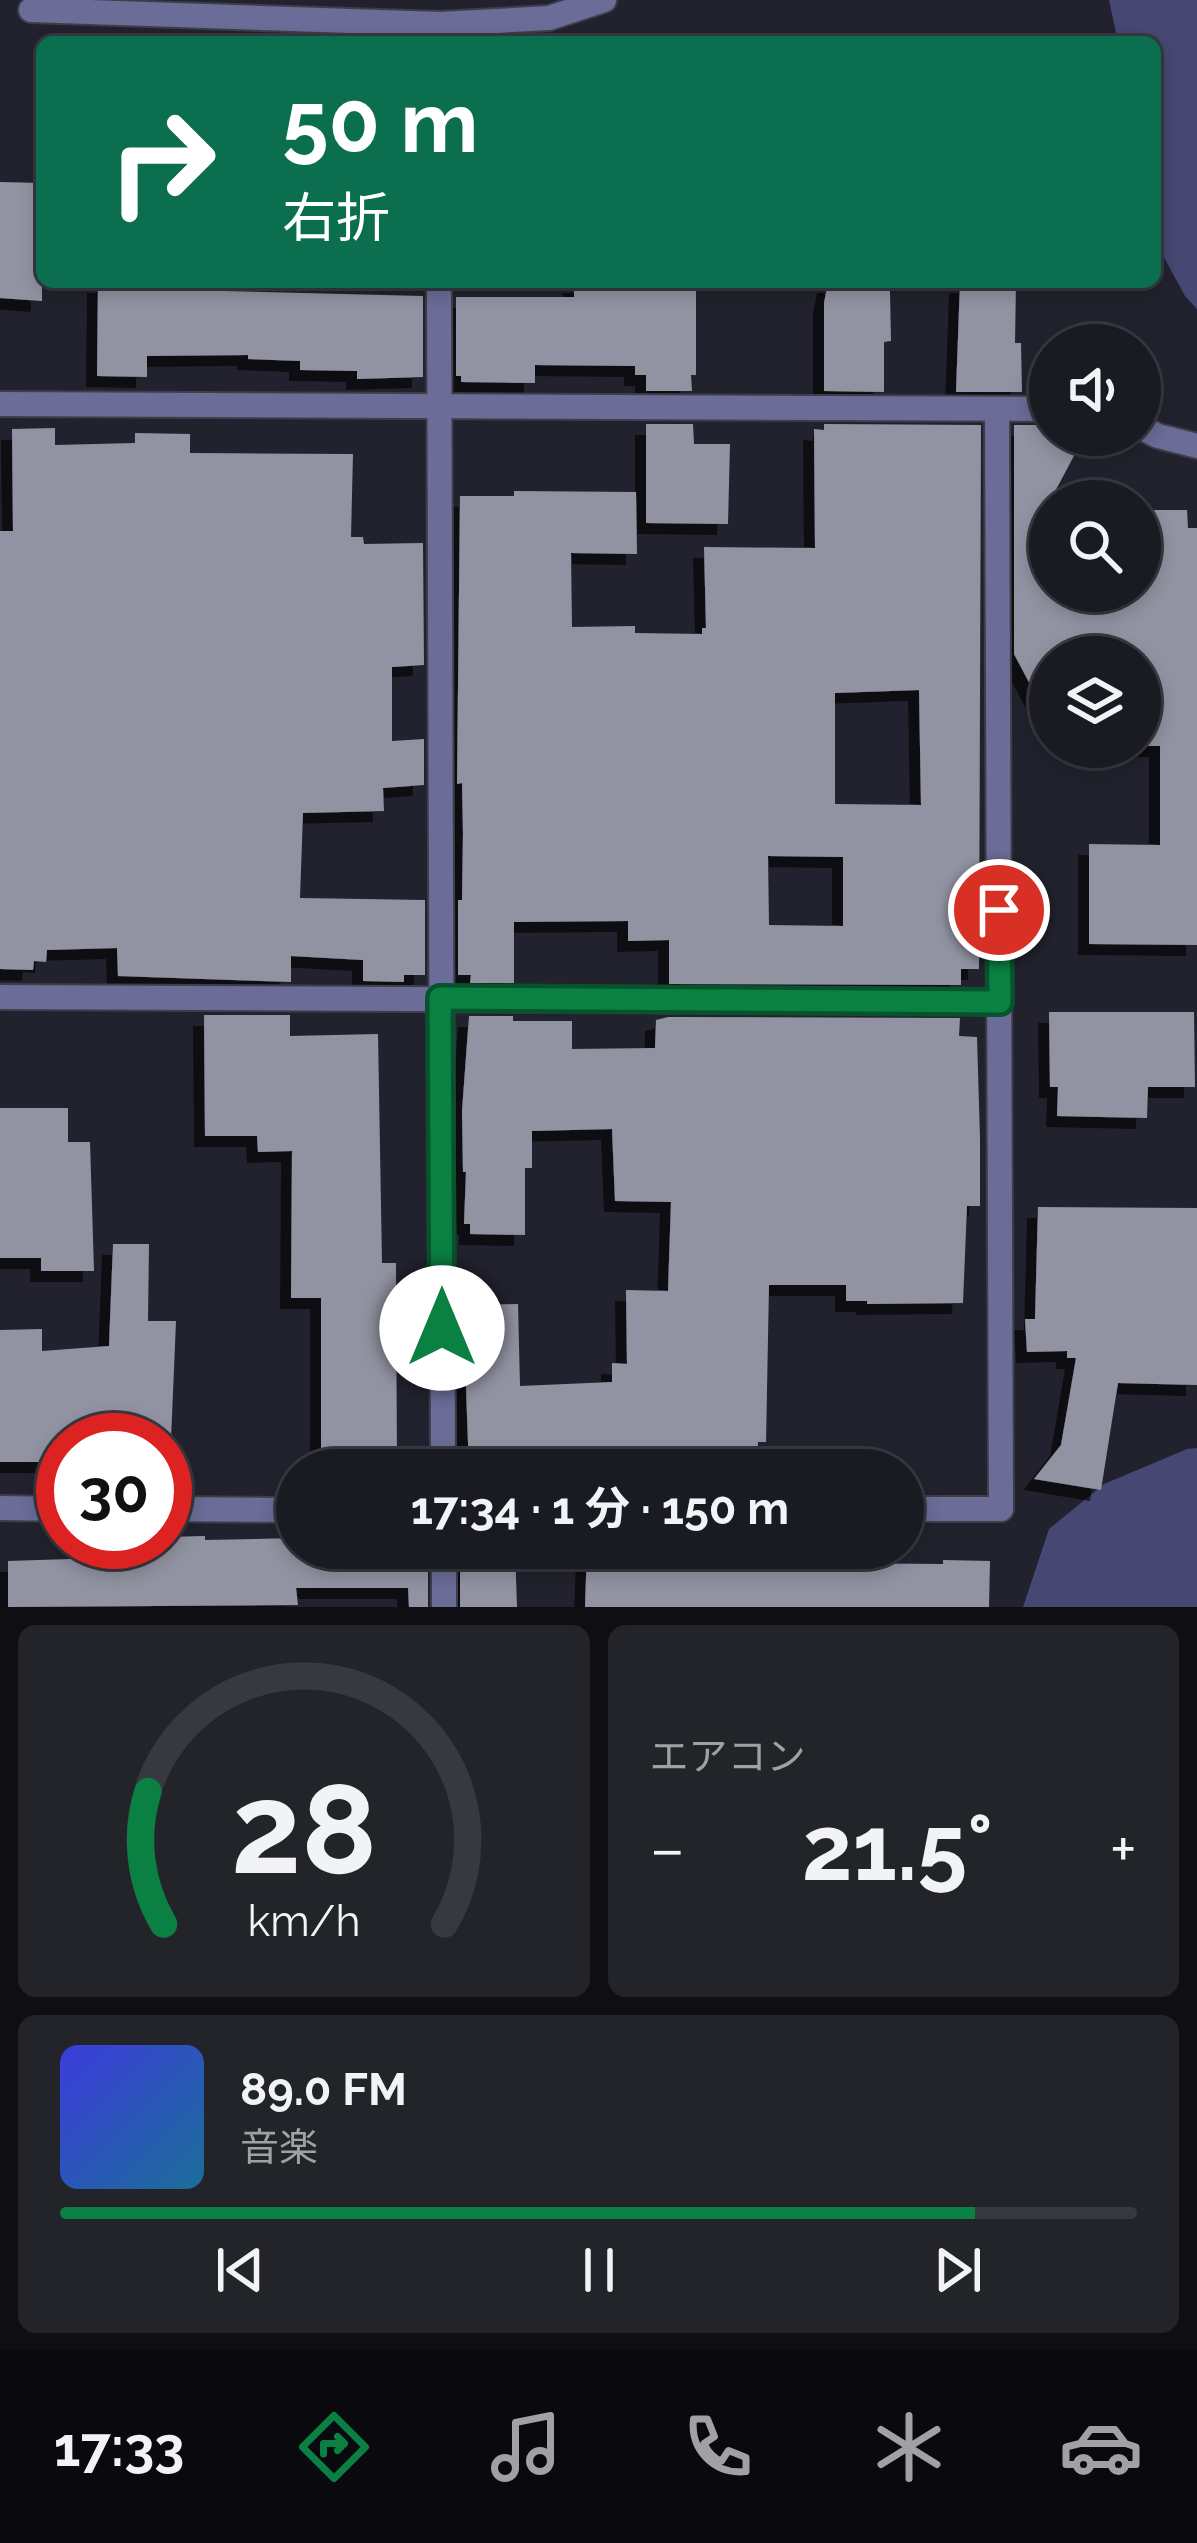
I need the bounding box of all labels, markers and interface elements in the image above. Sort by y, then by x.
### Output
text: 50 m [282,73,478,172]
icon: right [84,84,240,240]
text: 右折 [282,186,390,250]
map controls [1029,324,1161,768]
button: sound [1029,324,1161,456]
button: search [1029,480,1161,612]
button: layers [1029,636,1161,768]
pin [948,859,1050,961]
icon: arrive [966,877,1032,943]
position arrow [379,1265,505,1391]
speed limit sign: 30 [36,1413,192,1569]
text: 17:34 · 1 分 · 150 m [411,1482,789,1535]
text: エアコン [650,1733,806,1779]
text: 28 [231,1756,377,1902]
text: 21.5° [802,1795,993,1901]
text: − [650,1810,685,1887]
text: + [1110,1810,1137,1887]
text: km/h [247,1896,360,1946]
text: 89.0 FM [240,2063,407,2116]
text: 音楽 [240,2124,318,2170]
icon: previous [207,2237,273,2303]
icon: pause [566,2237,632,2303]
icon: next [925,2237,991,2303]
icon: directions [292,2405,376,2489]
icon: music [484,2405,568,2489]
icon: phone [676,2405,760,2489]
icon: climate [867,2405,951,2489]
icon: car [1059,2405,1143,2489]
text: 17:33 [54,2415,184,2479]

